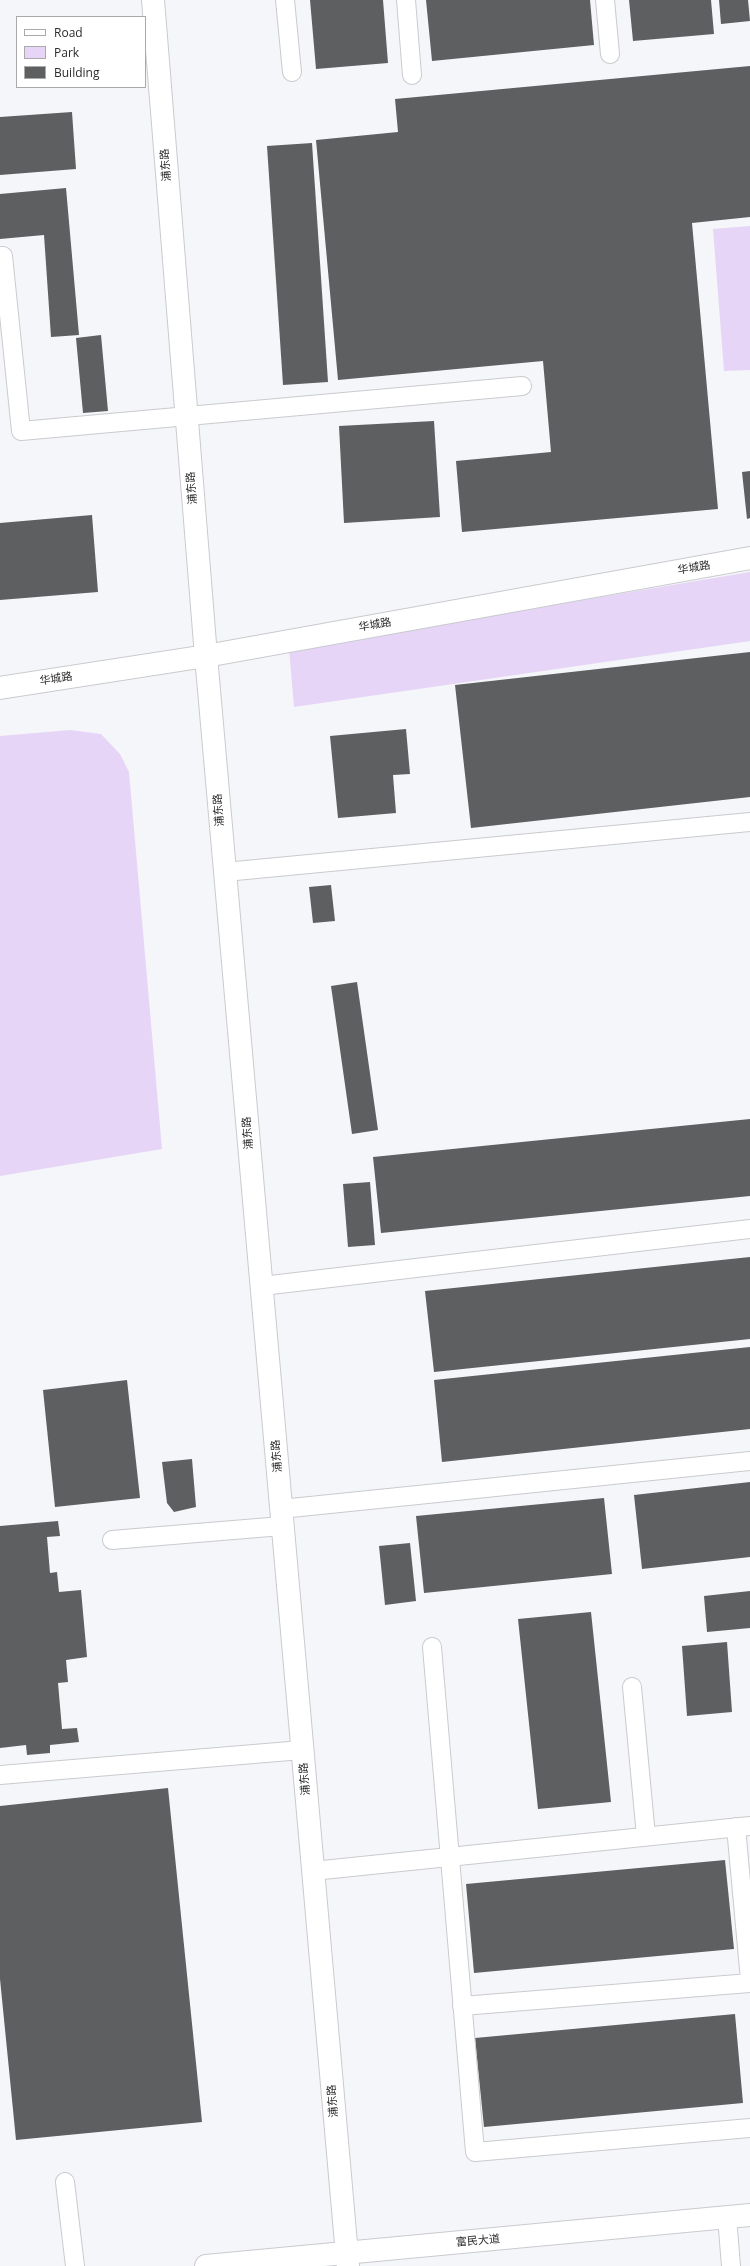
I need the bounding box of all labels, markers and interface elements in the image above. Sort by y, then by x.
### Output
legend [16,16,146,88]
text: Road [54,24,83,41]
text: Park [54,44,79,61]
text: Building [54,64,99,81]
street label: 浦东路 [158,148,174,182]
street label: 浦东路 [184,471,200,505]
street label: 华城路 [677,559,711,577]
street label: 华城路 [358,616,392,634]
street label: 华城路 [39,670,73,688]
street label: 浦东路 [211,793,227,827]
street label: 浦东路 [240,1116,256,1150]
street label: 浦东路 [269,1439,285,1473]
street label: 浦东路 [297,1762,313,1796]
street label: 浦东路 [325,2084,341,2118]
street label: 富民大道 [456,2233,500,2249]

